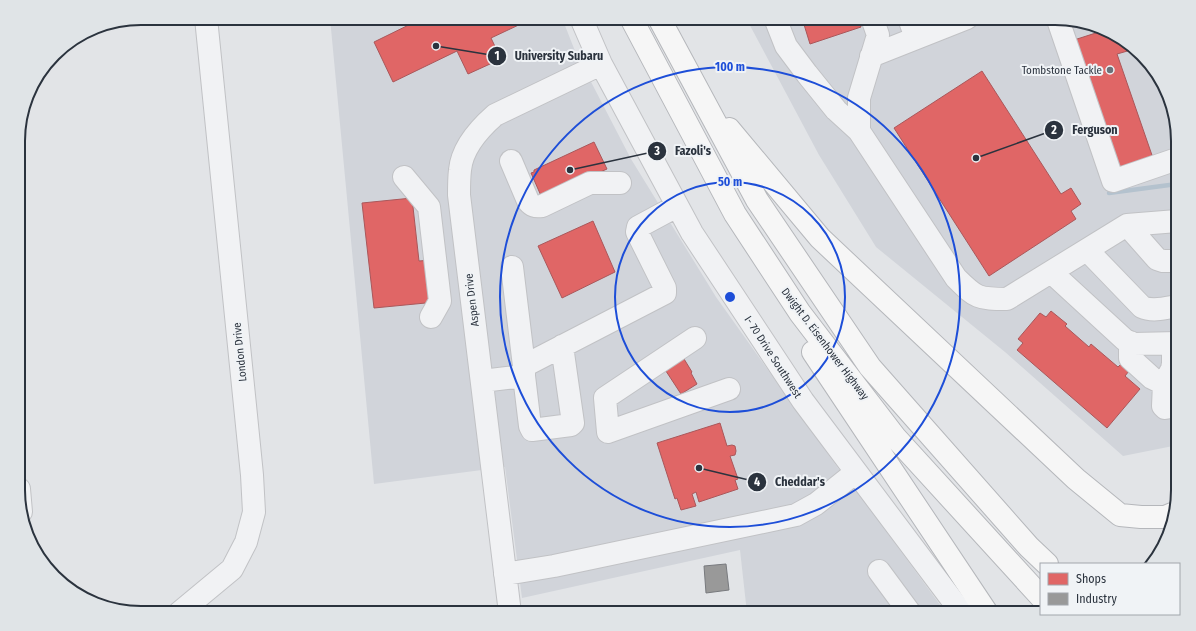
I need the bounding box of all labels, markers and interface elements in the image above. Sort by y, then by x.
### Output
callout: University Subaru [487,44,611,68]
text: 1 [494,49,500,63]
text: University Subaru [515,49,603,63]
text: 100 m [715,60,745,74]
place label: Tombstone Tackle [1022,64,1102,77]
marker: Tombstone Tackle [1105,65,1115,75]
callout: Ferguson [1044,118,1125,142]
text: 2 [1050,123,1057,137]
text: Ferguson [1072,123,1118,137]
callout: Fazoli's [647,139,719,163]
text: 3 [653,144,660,158]
text: Fazoli's [675,144,712,158]
text: 50 m [718,175,742,189]
street label: Aspen Drive [462,273,482,327]
street label: Dwight D. Eisenhower Highway [779,285,871,403]
centre of rings [723,290,737,304]
street label: I- 70 Drive Southwest [742,313,805,401]
street label: London Drive [230,322,250,382]
callout: Cheddar's [747,470,833,494]
text: 4 [754,475,760,489]
text: Cheddar's [775,475,826,489]
legend [1040,563,1180,615]
text: Shops [1076,572,1106,586]
text: Industry [1076,592,1117,606]

